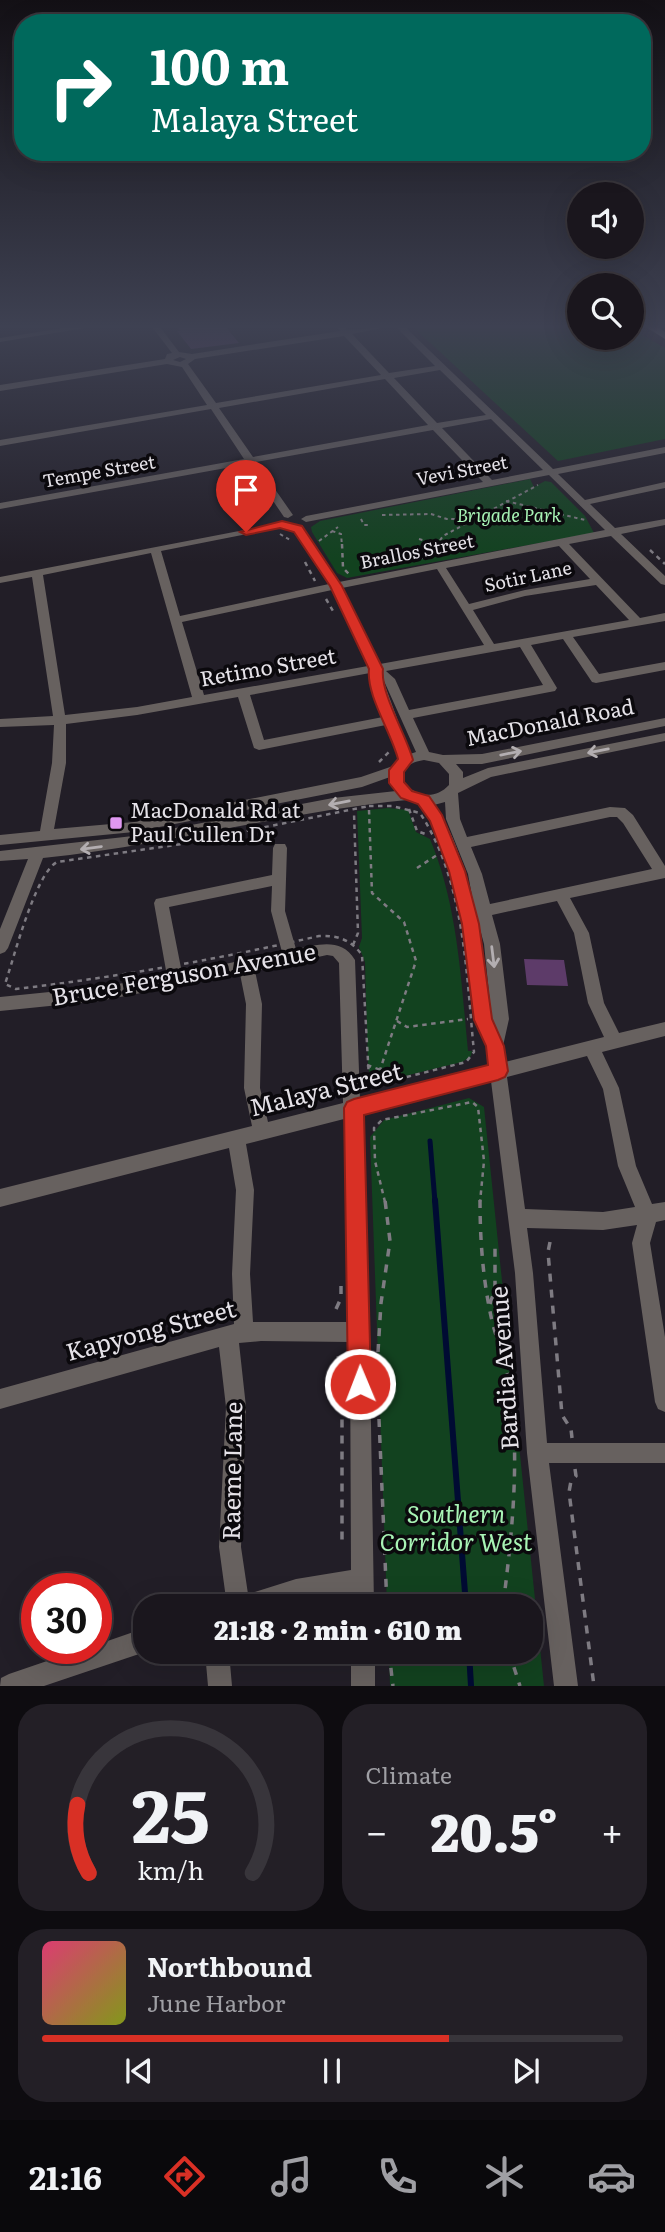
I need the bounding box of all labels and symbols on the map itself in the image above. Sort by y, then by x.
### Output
street label: Tempe Street [40,447,158,494]
street label: Vevi Street [414,447,510,492]
pin [216,460,276,532]
park label: Brigade Park [456,501,562,528]
street label: Brallos Street [357,526,477,575]
street label: Sotir Lane [482,553,574,598]
street label: Retimo Street [197,638,338,693]
street label: MacDonald Road [463,689,636,752]
one-way arrow [587,744,610,758]
one-way arrow [499,746,522,760]
place label: MacDonald Rd at Paul Cullen Dr [130,793,301,848]
one-way arrow [328,796,351,810]
marker: MacDonald Rd at Paul Cullen Dr [108,815,124,831]
one-way arrow [80,842,103,855]
street label: Bruce Ferguson Avenue [49,932,318,1013]
one-way arrow [487,945,500,967]
street label: Malaya Street [245,1052,406,1123]
street label: Bardia Avenue [479,1285,526,1451]
street label: Kapyong Street [61,1289,240,1368]
position arrow [323,1347,397,1421]
street label: Raeme Lane [212,1401,249,1541]
park label: Southern Corridor West [380,1495,533,1558]
speed limit sign: 30 [21,1573,112,1664]

